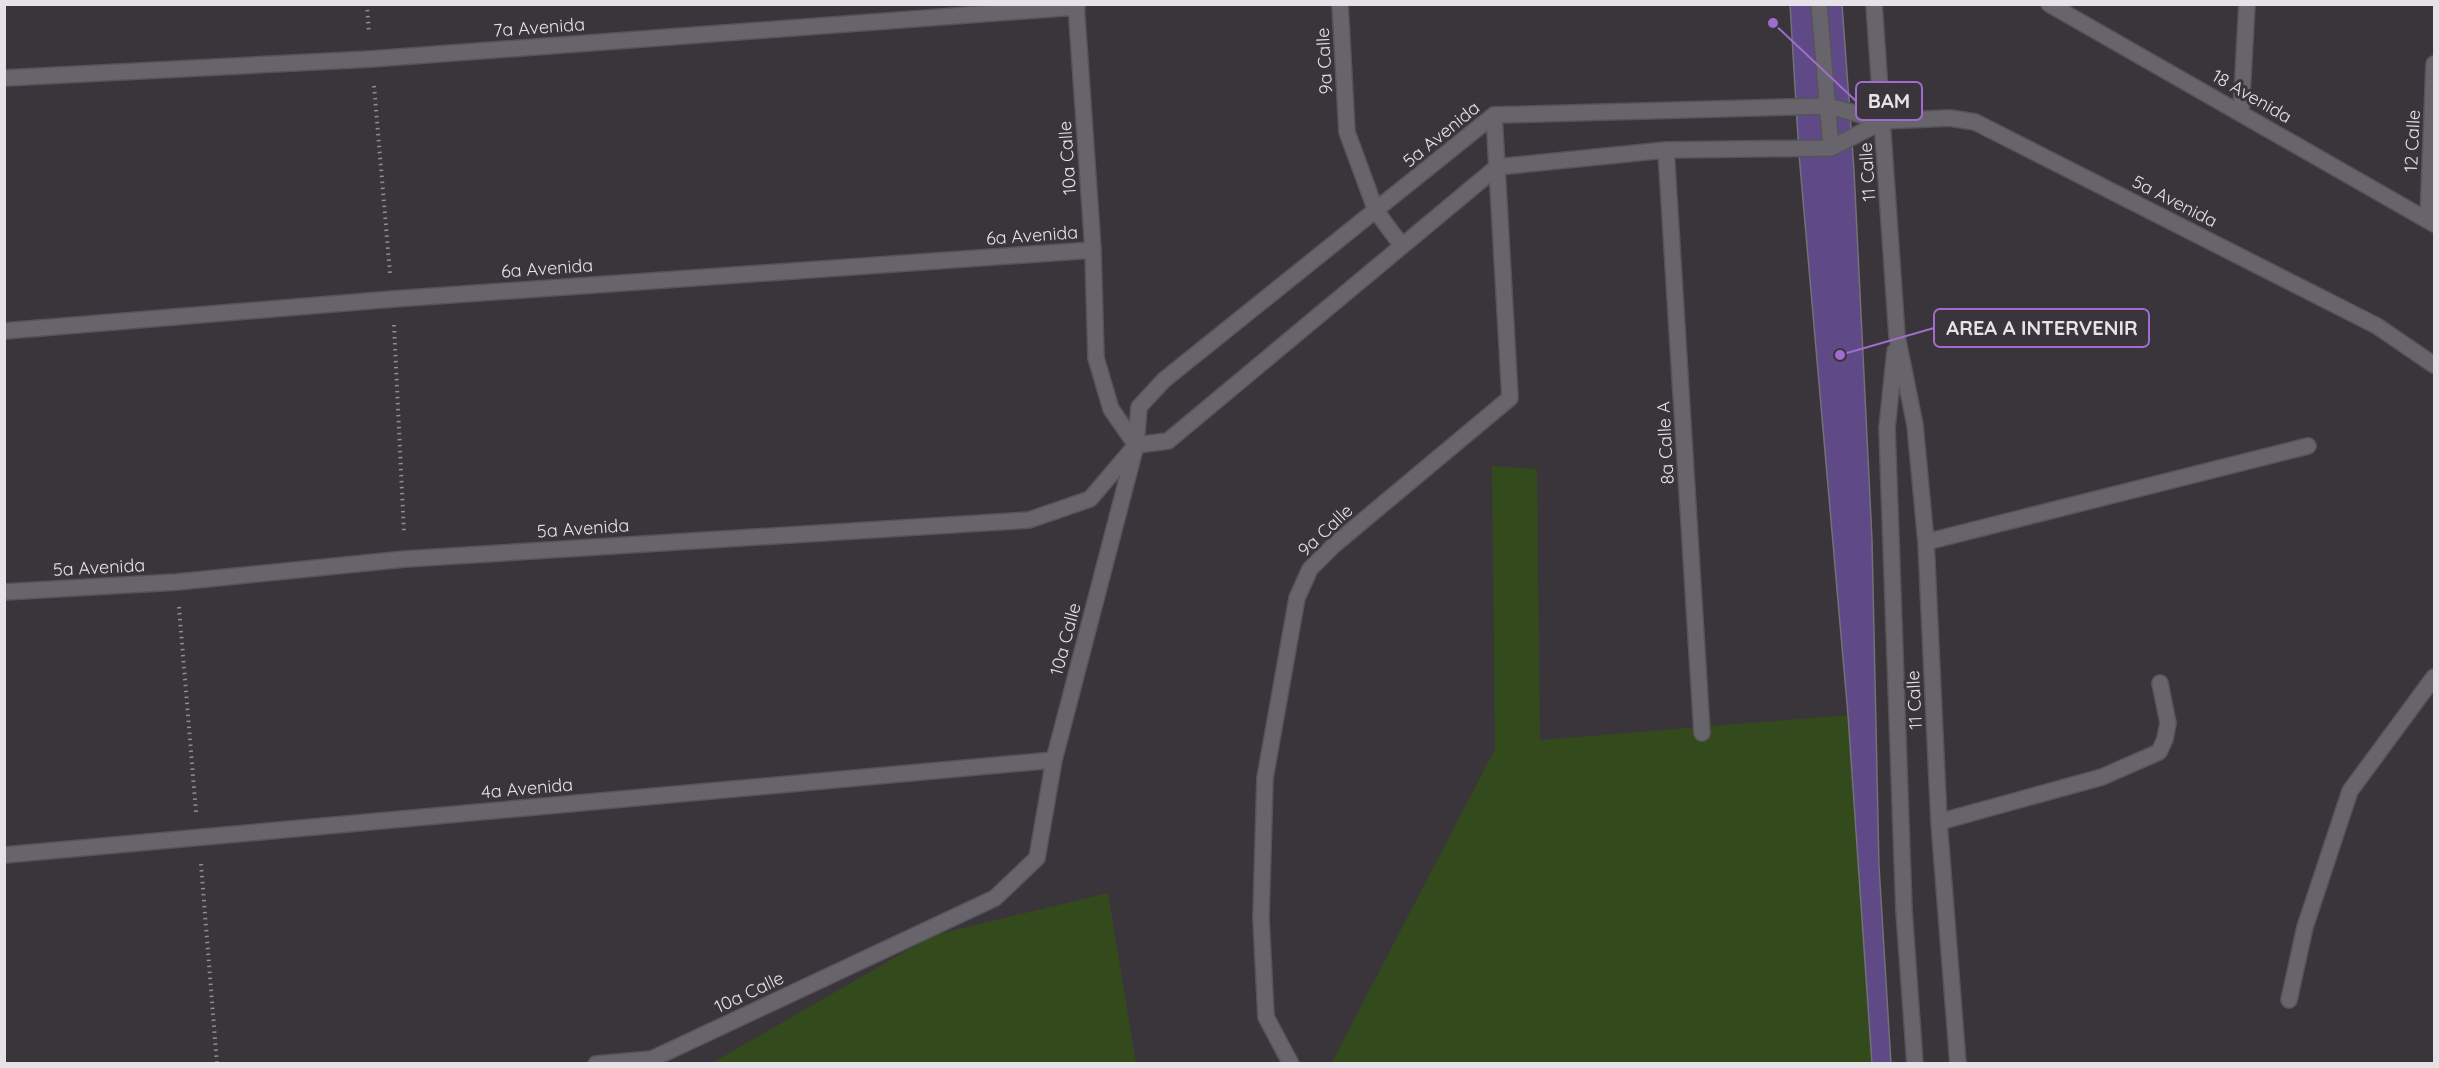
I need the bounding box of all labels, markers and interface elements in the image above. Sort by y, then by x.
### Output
street label: 7a Avenida [492,12,586,42]
street label: 9a Calle [1311,27,1337,95]
street label: 18 Avenida [2208,64,2296,128]
callout: BAM [1856,82,1922,120]
text: BAM [1868,88,1910,113]
street label: 5a Avenida [1398,96,1484,172]
street label: 12 Calle [2399,109,2425,173]
street label: 10a Calle [1053,120,1081,196]
street label: 11 Calle [1853,142,1881,202]
street label: 5a Avenida [2129,170,2221,232]
street label: 6a Avenida [985,220,1079,250]
street label: 6a Avenida [500,253,594,283]
callout: AREA A INTERVENIR [1934,309,2149,347]
text: AREA A INTERVENIR [1946,315,2138,340]
street label: 8a Calle A [1651,401,1679,485]
street label: 9a Calle [1293,499,1357,561]
street label: 5a Avenida [536,513,630,543]
street label: 5a Avenida [52,553,146,581]
street label: 10a Calle [1044,600,1086,678]
street label: 11 Calle [1901,670,1927,730]
street label: 4a Avenida [480,773,574,803]
street label: 10a Calle [711,966,787,1018]

